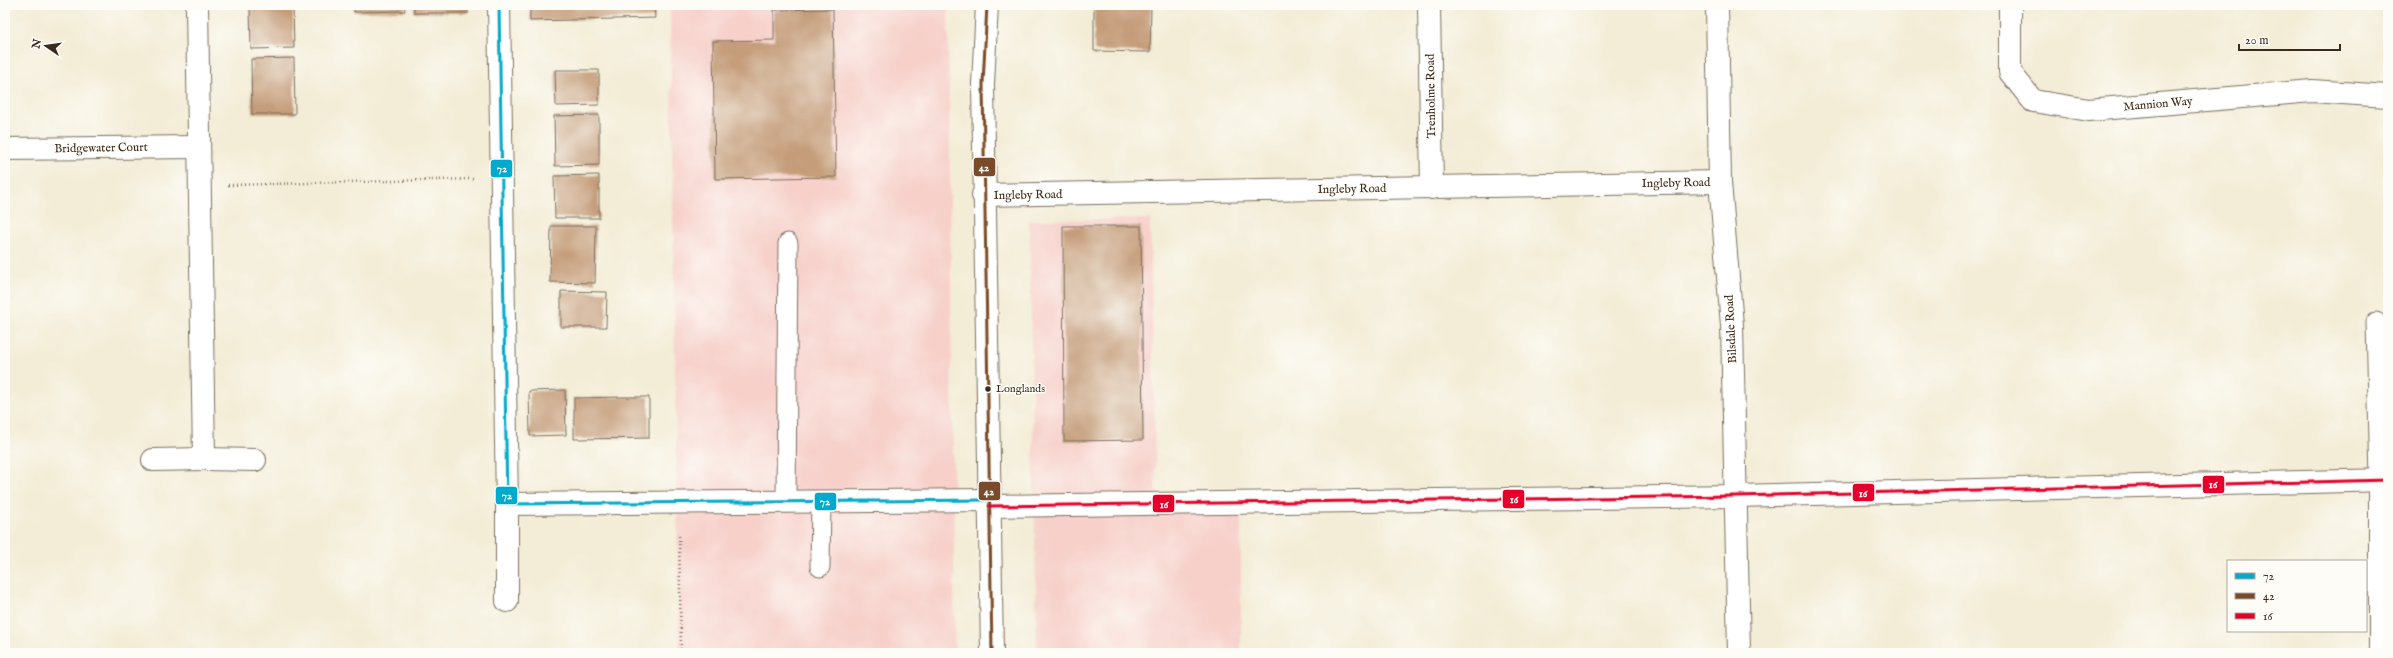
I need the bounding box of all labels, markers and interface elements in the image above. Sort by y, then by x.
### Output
north arrow [26,26,66,66]
scale bar [2239,26,2340,52]
text: 20 m [2245,33,2268,48]
text: N [29,37,45,51]
street label: Trenholme Road [1423,53,1439,138]
street label: Mannion Way [2123,93,2193,115]
street label: Bridgewater Court [54,140,148,156]
line badge: 42 [973,157,996,177]
line badge: 72 [490,159,513,178]
text: 42 [978,161,990,175]
text: 72 [497,162,508,176]
street label: Ingleby Road [1641,175,1711,191]
street label: Ingleby Road [1317,181,1387,197]
street label: Ingleby Road [993,187,1063,203]
street label: Bilsdale Road [1722,294,1740,364]
place label: Longlands [996,382,1045,396]
marker: Longlands [983,384,993,394]
line badge: 16 [2202,475,2225,494]
text: 16 [2209,478,2219,492]
line badge: 42 [978,481,1001,501]
line badge: 16 [1852,483,1875,502]
text: 42 [983,485,995,499]
line badge: 72 [495,486,518,505]
text: 16 [1859,487,1869,501]
text: 72 [502,489,513,503]
line badge: 16 [1502,489,1525,509]
line badge: 72 [814,492,837,511]
text: 16 [1510,493,1520,507]
line badge: 16 [1152,494,1175,513]
text: 72 [820,495,831,509]
text: 16 [1160,498,1170,512]
legend [2227,560,2367,632]
text: 72 [2263,569,2275,584]
text: 42 [2263,589,2275,604]
text: 16 [2263,609,2273,624]

